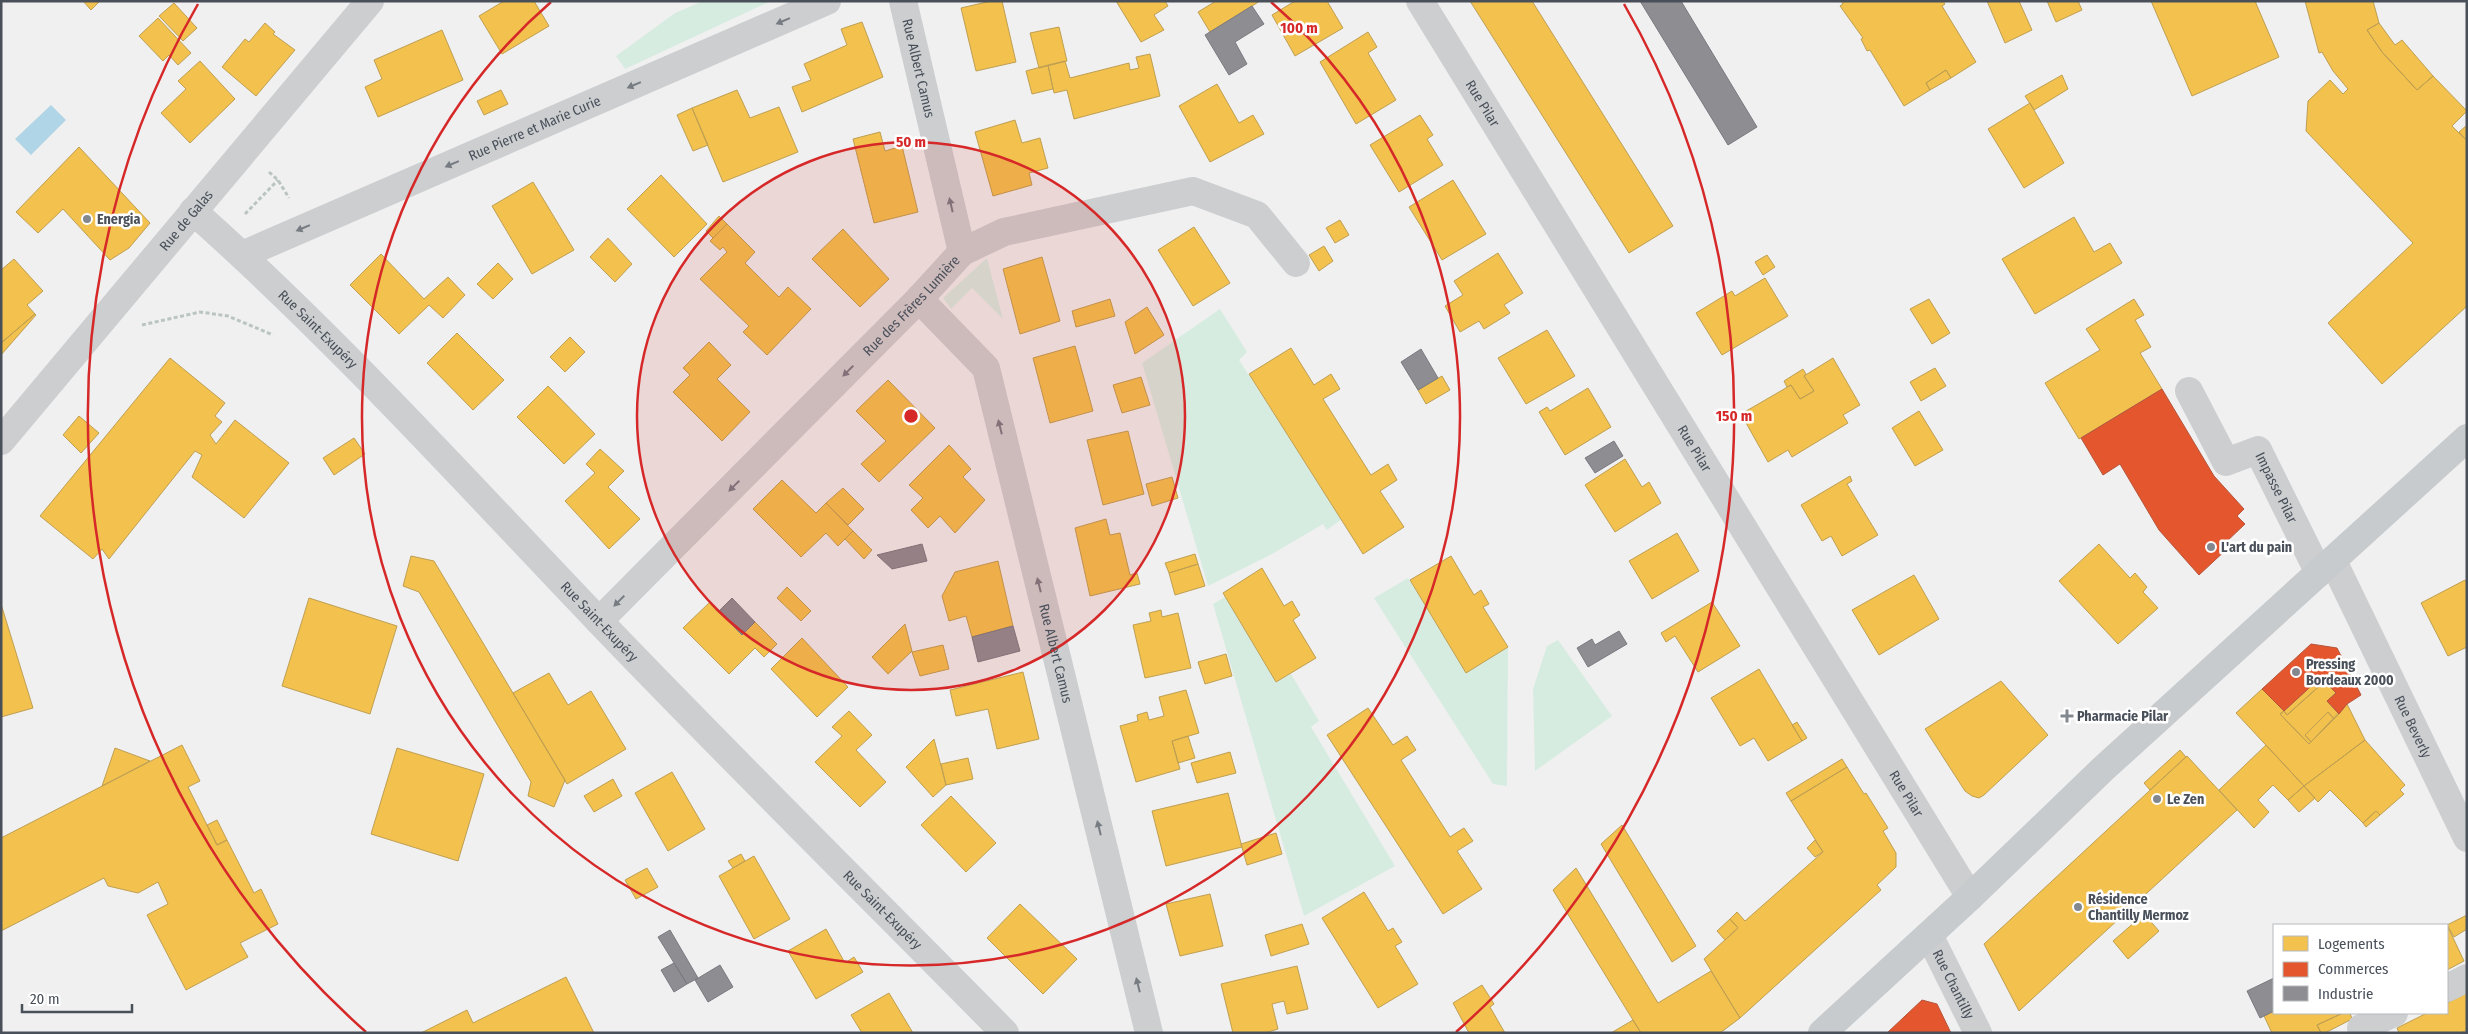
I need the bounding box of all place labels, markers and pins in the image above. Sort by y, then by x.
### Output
place label: Energia [97,211,140,228]
marker: Energia [81,213,93,225]
centre of rings [902,407,920,425]
place label: L'art du pain [2221,539,2292,556]
marker: L'art du pain [2205,541,2217,553]
place label: Pressing Bordeaux 2000 [2306,656,2394,689]
marker: Pressing Bordeaux 2000 [2290,666,2302,678]
place label: Pharmacie Pilar [2077,708,2169,725]
marker: Pharmacie Pilar [2061,710,2073,722]
place label: Le Zen [2167,791,2204,808]
marker: Le Zen [2151,793,2163,805]
place label: Résidence Chantilly Mermoz [2088,891,2189,924]
marker: Résidence Chantilly Mermoz [2072,901,2084,913]

